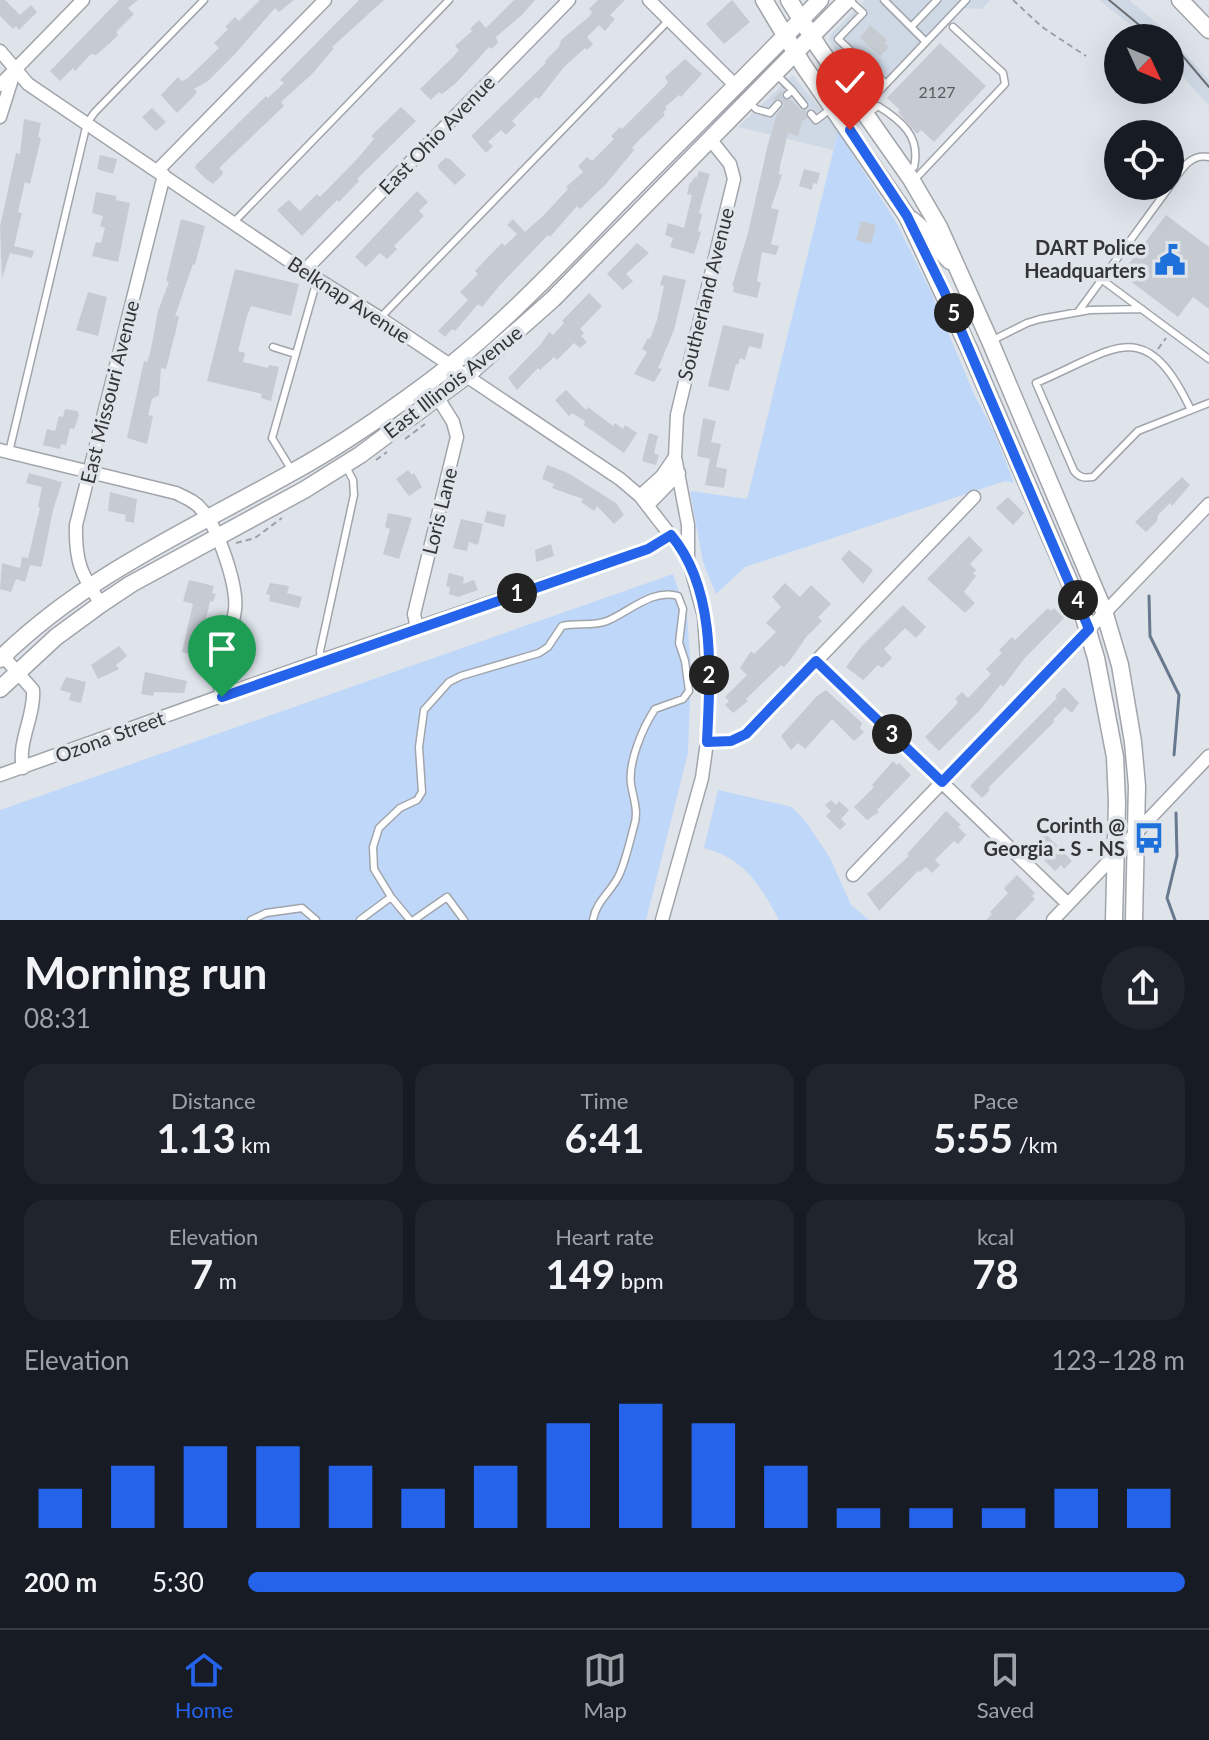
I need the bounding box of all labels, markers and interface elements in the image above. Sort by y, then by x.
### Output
north arrow [1104,24,1184,104]
map controls [1104,24,1184,200]
pin [816,48,884,130]
icon: check [828,60,872,104]
street label: East Ohio Avenue [373,70,499,199]
house number: 2127 [918,82,956,101]
button: locate [1104,120,1184,200]
street label: Southerland Avenue [672,205,738,383]
place label: DART Police Headquarters [1024,235,1146,282]
public building icon: DART Police Headquarters [1153,243,1187,277]
street label: Belknap Avenue [284,251,415,348]
pin: 5 [934,293,974,333]
street label: East Missouri Avenue [75,298,143,486]
text: 5 [948,299,960,326]
street label: East Illinois Avenue [379,320,526,443]
street label: Loris Lane [417,465,461,557]
pin: 1 [497,573,537,613]
text: 1 [511,579,523,606]
pin: 4 [1058,580,1098,620]
text: 4 [1072,586,1084,613]
pin [188,615,256,697]
icon: arrive [200,627,244,671]
pin: 2 [689,655,729,695]
text: 2 [703,661,715,688]
street label: Ozona Street [52,705,168,767]
pin: 3 [872,714,912,754]
text: 3 [886,720,898,747]
place label: Corinth @ Georgia - S - NS [984,813,1125,860]
bus stop icon: Corinth @ Georgia - S - NS [1132,821,1166,855]
text: Morning run [24,946,267,998]
button: share [1101,946,1185,1030]
text: 08:31 [24,1002,91,1034]
text: Distance [171,1087,256,1114]
text: Time [581,1087,628,1114]
text: Pace [973,1087,1018,1114]
text: 1.13 [156,1114,236,1162]
text: 6:41 [565,1114,644,1162]
text: 5:55 [933,1114,1013,1162]
text: km [236,1131,271,1158]
text: /km [1013,1131,1058,1158]
text: Elevation [169,1223,258,1250]
text: Heart rate [555,1223,654,1250]
text: kcal [977,1223,1014,1250]
text: 7 [190,1250,213,1298]
text: 149 [546,1250,615,1298]
text: 78 [972,1250,1019,1298]
text: m [213,1267,237,1294]
text: bpm [615,1267,664,1294]
text: Elevation [24,1344,130,1376]
text: 123–128 m [1051,1344,1185,1376]
text: 200 m [24,1566,97,1598]
text: 5:30 [152,1566,204,1598]
tab: Home [175,1648,233,1723]
tab: Map [583,1648,627,1723]
tab: Saved [977,1648,1034,1723]

